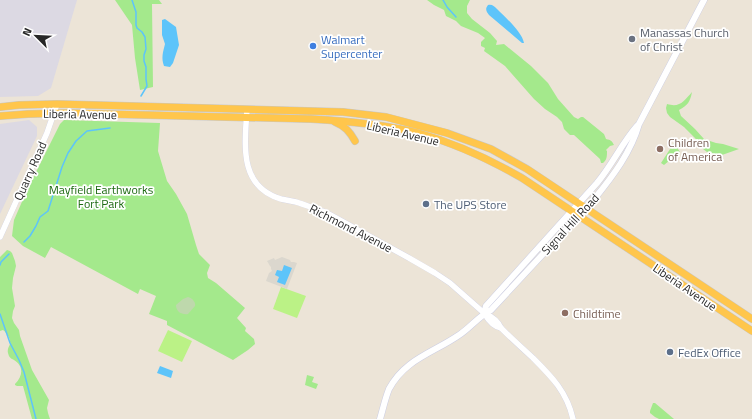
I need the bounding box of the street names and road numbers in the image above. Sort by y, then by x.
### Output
street label: Liberia Avenue [43,104,117,124]
street label: Liberia Avenue [365,115,441,151]
street label: Quarry Road [9,138,51,204]
street label: Signal Hill Road [536,189,604,259]
street label: Richmond Avenue [306,199,396,257]
street label: Liberia Avenue [649,259,721,315]

